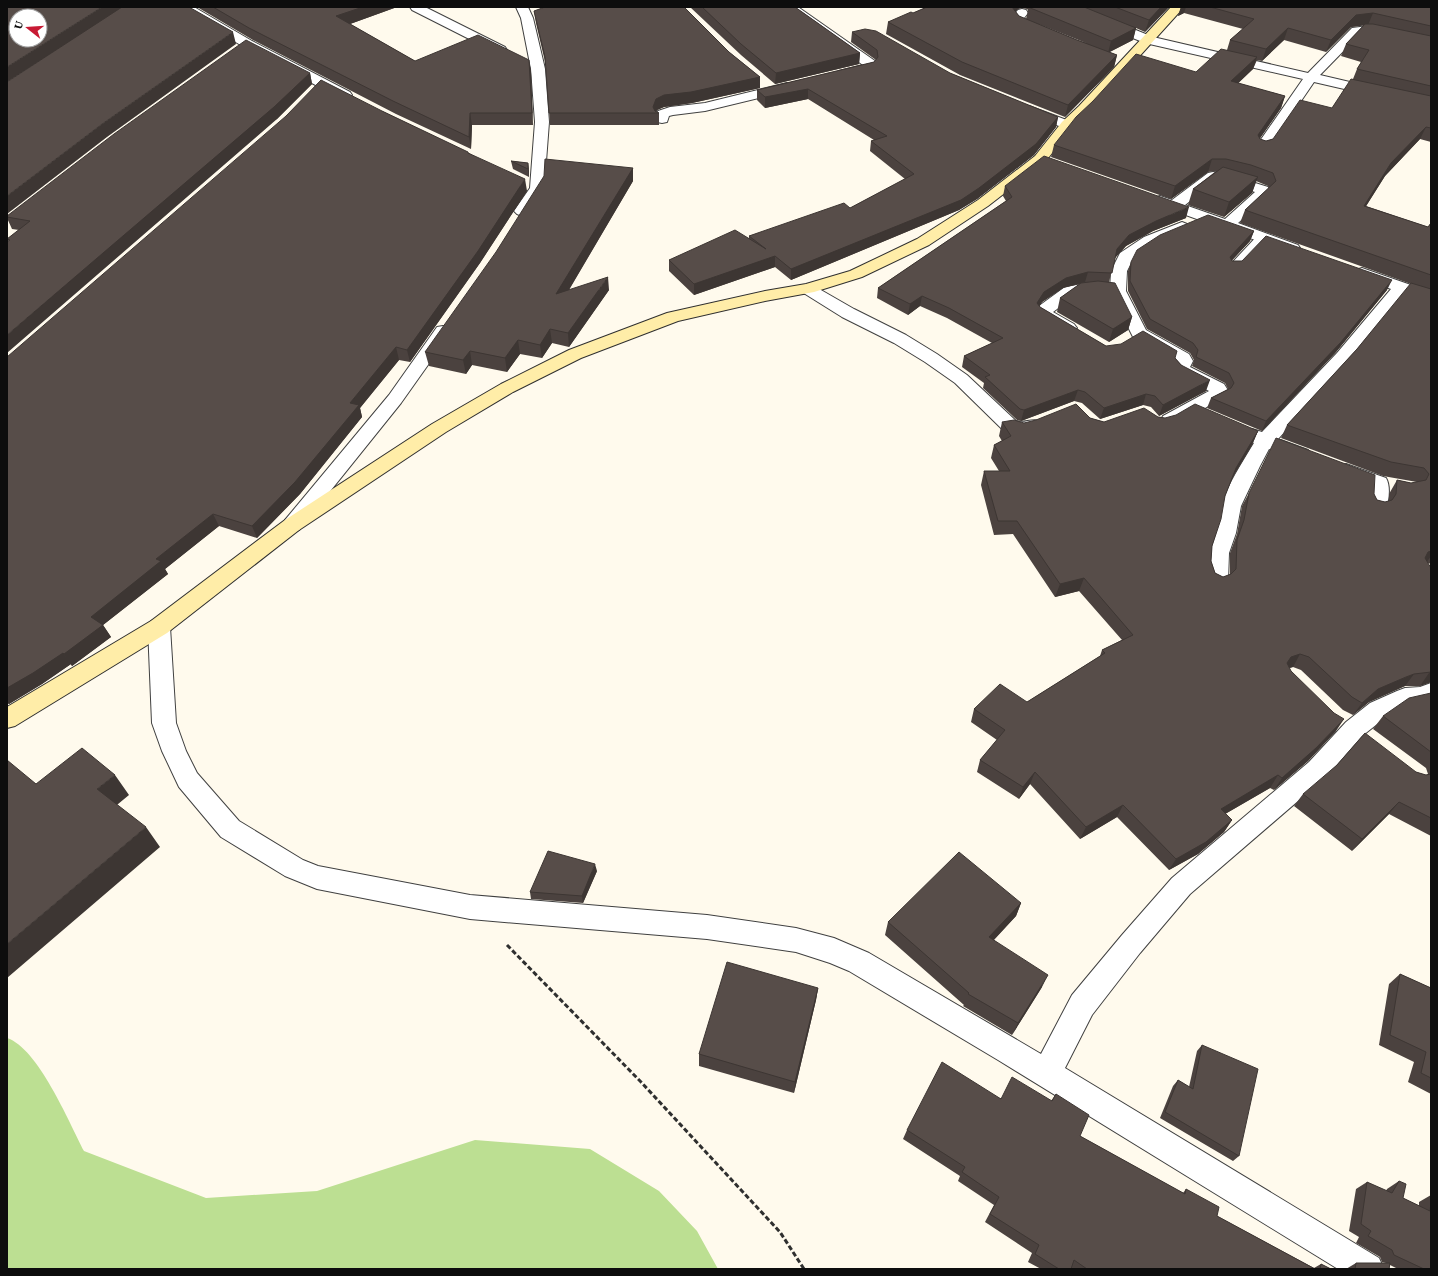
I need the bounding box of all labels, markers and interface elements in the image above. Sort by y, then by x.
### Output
north arrow [8,8,48,48]
text: U [11,19,27,31]

